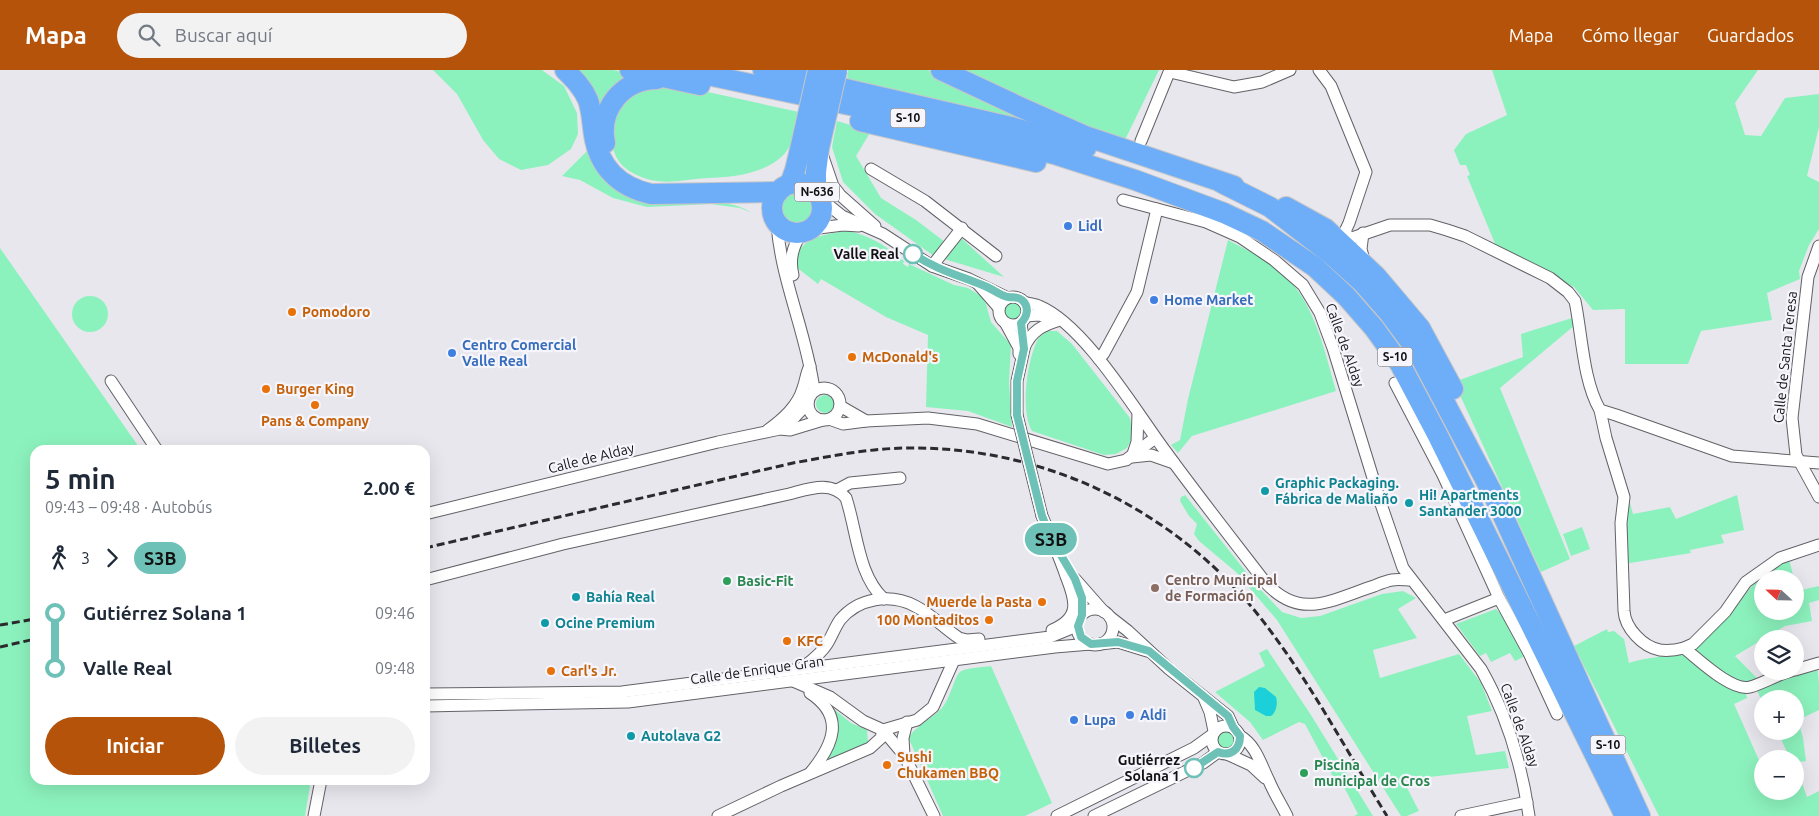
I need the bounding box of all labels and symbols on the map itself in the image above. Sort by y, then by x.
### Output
road number: S-10 [890,108,926,128]
road number: N-636 [794,182,840,202]
place label: Lidl [1078,218,1102,234]
marker: Lidl [1062,220,1074,232]
marker: Valle Real [903,244,923,264]
place label: Valle Real [833,246,899,262]
street label: Calle de Santa Teresa [1770,290,1800,424]
place label: Home Market [1164,292,1253,308]
marker: Home Market [1148,294,1160,306]
street label: Calle de Alday [1322,301,1368,389]
place label: Pomodoro [302,304,370,320]
marker: Pomodoro [286,306,298,318]
place label: Centro Comercial Valle Real [462,337,576,369]
marker: Centro Comercial Valle Real [446,347,458,359]
road number: S-10 [1378,348,1412,366]
place label: McDonald's [862,349,939,365]
marker: McDonald's [846,351,858,363]
place label: Burger King [276,381,354,397]
marker: Burger King [260,383,272,395]
marker: Pans & Company [309,399,321,411]
place label: Pans & Company [261,413,370,429]
street label: Calle de Alday [546,440,636,476]
place label: Graphic Packaging. Fábrica de Maliaño [1275,475,1399,507]
marker: Graphic Packaging. Fábrica de Maliaño [1259,485,1271,497]
place label: Hi! Apartments Santander 3000 [1419,487,1522,519]
marker: Hi! Apartments Santander 3000 [1403,497,1415,509]
line badge: S3B [1022,523,1080,555]
north arrow [1754,570,1804,620]
place label: Centro Municipal de Formación [1165,572,1277,604]
place label: Basic-Fit [737,573,793,589]
marker: Basic-Fit [721,575,733,587]
marker: Centro Municipal de Formación [1149,582,1161,594]
place label: Bahía Real [586,589,655,605]
marker: Bahía Real [570,591,582,603]
place label: Muerde la Pasta [926,594,1032,610]
marker: Muerde la Pasta [1036,596,1048,608]
place label: 100 Montaditos [876,612,979,628]
marker: 100 Montaditos [983,614,995,626]
place label: Ocine Premium [555,615,655,631]
marker: Ocine Premium [539,617,551,629]
place label: KFC [797,633,823,649]
marker: KFC [781,635,793,647]
street label: Calle de Enrique Gran [689,653,825,687]
place label: Carl's Jr. [561,663,617,679]
marker: Carl's Jr. [545,665,557,677]
street label: Calle de Alday [1497,681,1543,769]
place label: Aldi [1140,707,1166,723]
marker: Aldi [1124,709,1136,721]
place label: Lupa [1084,712,1116,728]
marker: Lupa [1068,714,1080,726]
place label: Autolava G2 [641,728,721,744]
marker: Autolava G2 [625,730,637,742]
road number: S-10 [1590,736,1626,754]
place label: Sushi Chukamen BBQ [897,749,999,781]
place label: Gutiérrez Solana 1 [1118,752,1180,784]
place label: Piscina municipal de Cros [1314,757,1430,789]
marker: Gutiérrez Solana 1 [1184,758,1204,778]
marker: Sushi Chukamen BBQ [881,759,893,771]
marker: Piscina municipal de Cros [1298,767,1310,779]

